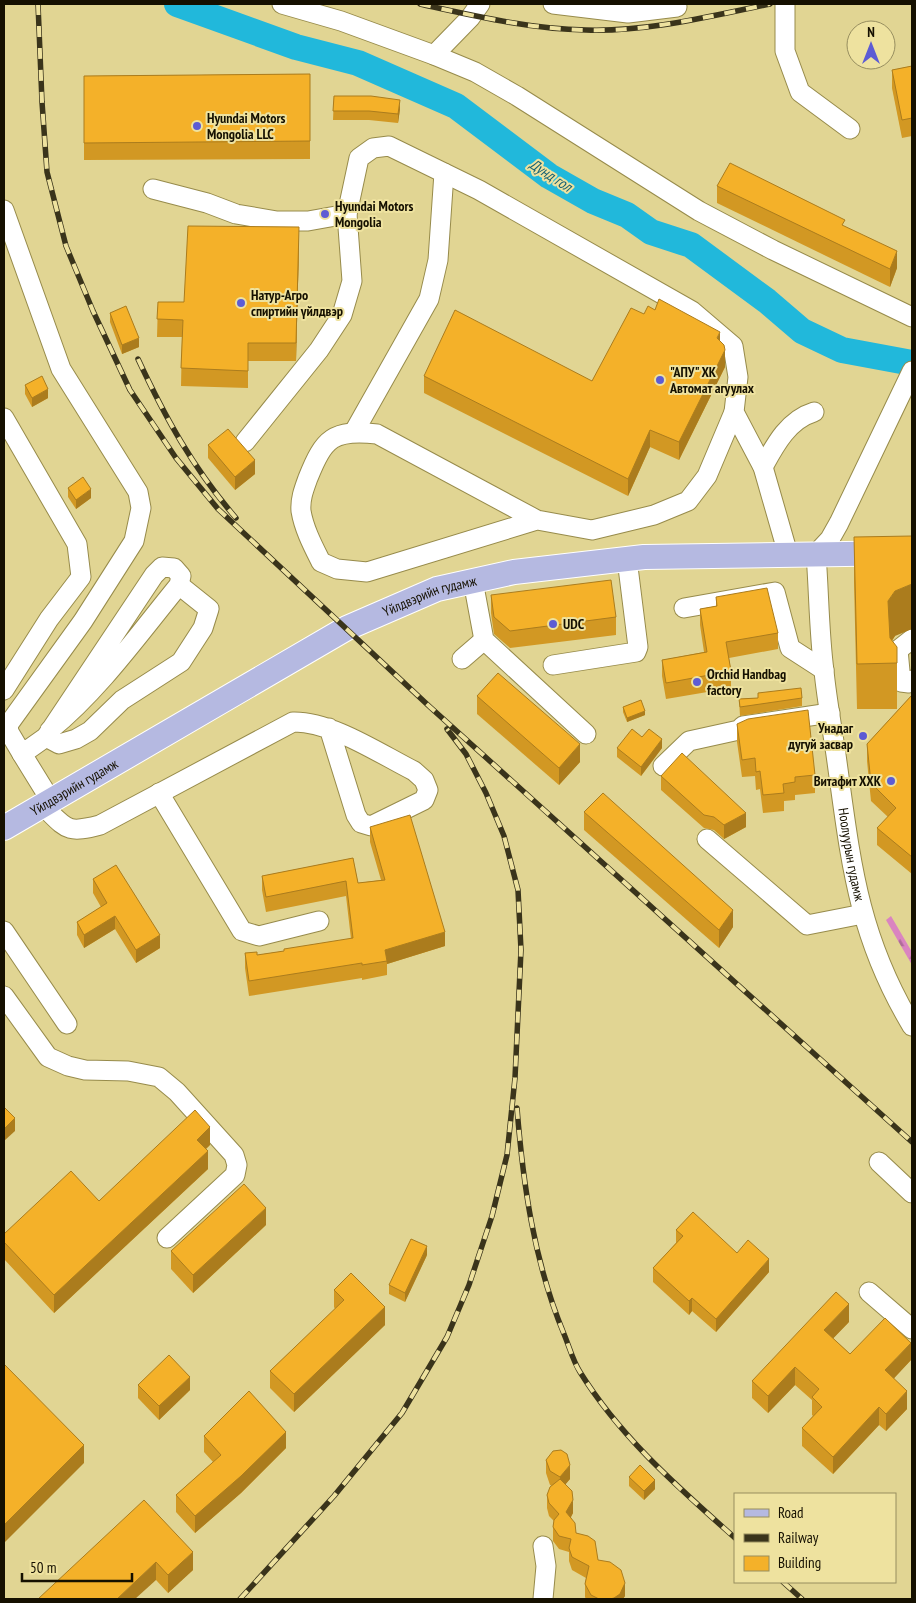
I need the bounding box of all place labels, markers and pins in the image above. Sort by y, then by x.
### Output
place label: Hyundai Motors Mongolia LLC [207,109,286,143]
marker: Hyundai Motors Mongolia LLC [191,120,203,132]
place label: Hyundai Motors Mongolia [335,197,414,231]
marker: Hyundai Motors Mongolia [319,208,331,220]
place label: Натур-Агро спиртийн үйлдвэр [251,286,343,320]
marker: Натур-Агро спиртийн үйлдвэр [235,297,247,309]
place label: "АПУ" ХК Автомат агуулах [669,363,755,397]
marker: "АПУ" ХК Автомат агуулах [654,374,666,386]
place label: UDC [563,615,585,633]
marker: UDC [547,618,559,630]
place label: Orchid Handbag factory [707,665,786,699]
marker: Orchid Handbag factory [691,676,703,688]
place label: Унадаг дугуй засвар [787,719,854,753]
marker: Унадаг дугуй засвар [857,730,869,742]
place label: Витафит ХХК [814,772,882,790]
marker: Витафит ХХК [885,775,897,787]

